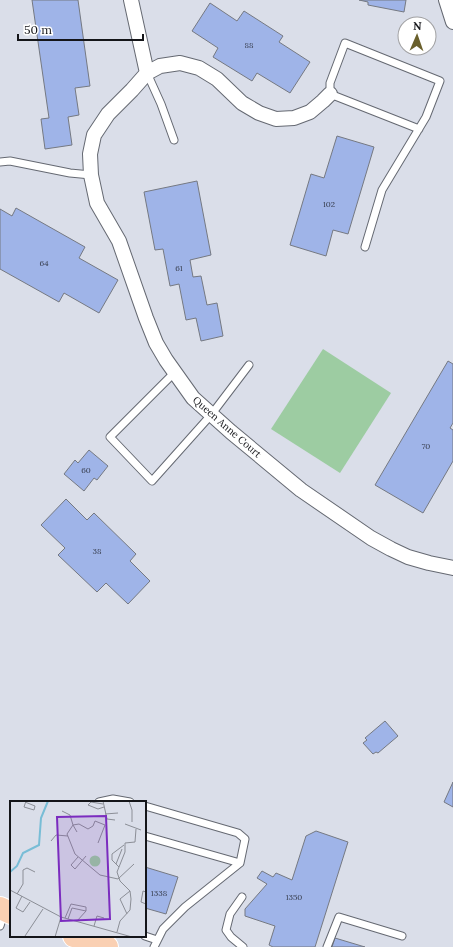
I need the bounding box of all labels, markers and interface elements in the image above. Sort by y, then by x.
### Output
scale bar [18,16,143,42]
north arrow [397,16,437,56]
text: N [413,19,422,33]
text: 50 m [24,22,52,37]
house number: 88 [245,40,254,50]
house number: 102 [323,199,335,209]
house number: 64 [40,258,49,268]
house number: 61 [175,263,183,273]
street label: Queen Anne Court [190,394,264,461]
house number: 70 [422,441,430,451]
house number: 60 [81,465,91,475]
house number: 38 [93,546,102,556]
inset map [10,801,146,937]
house number: 1338 [151,888,168,898]
house number: 1350 [286,892,302,902]

